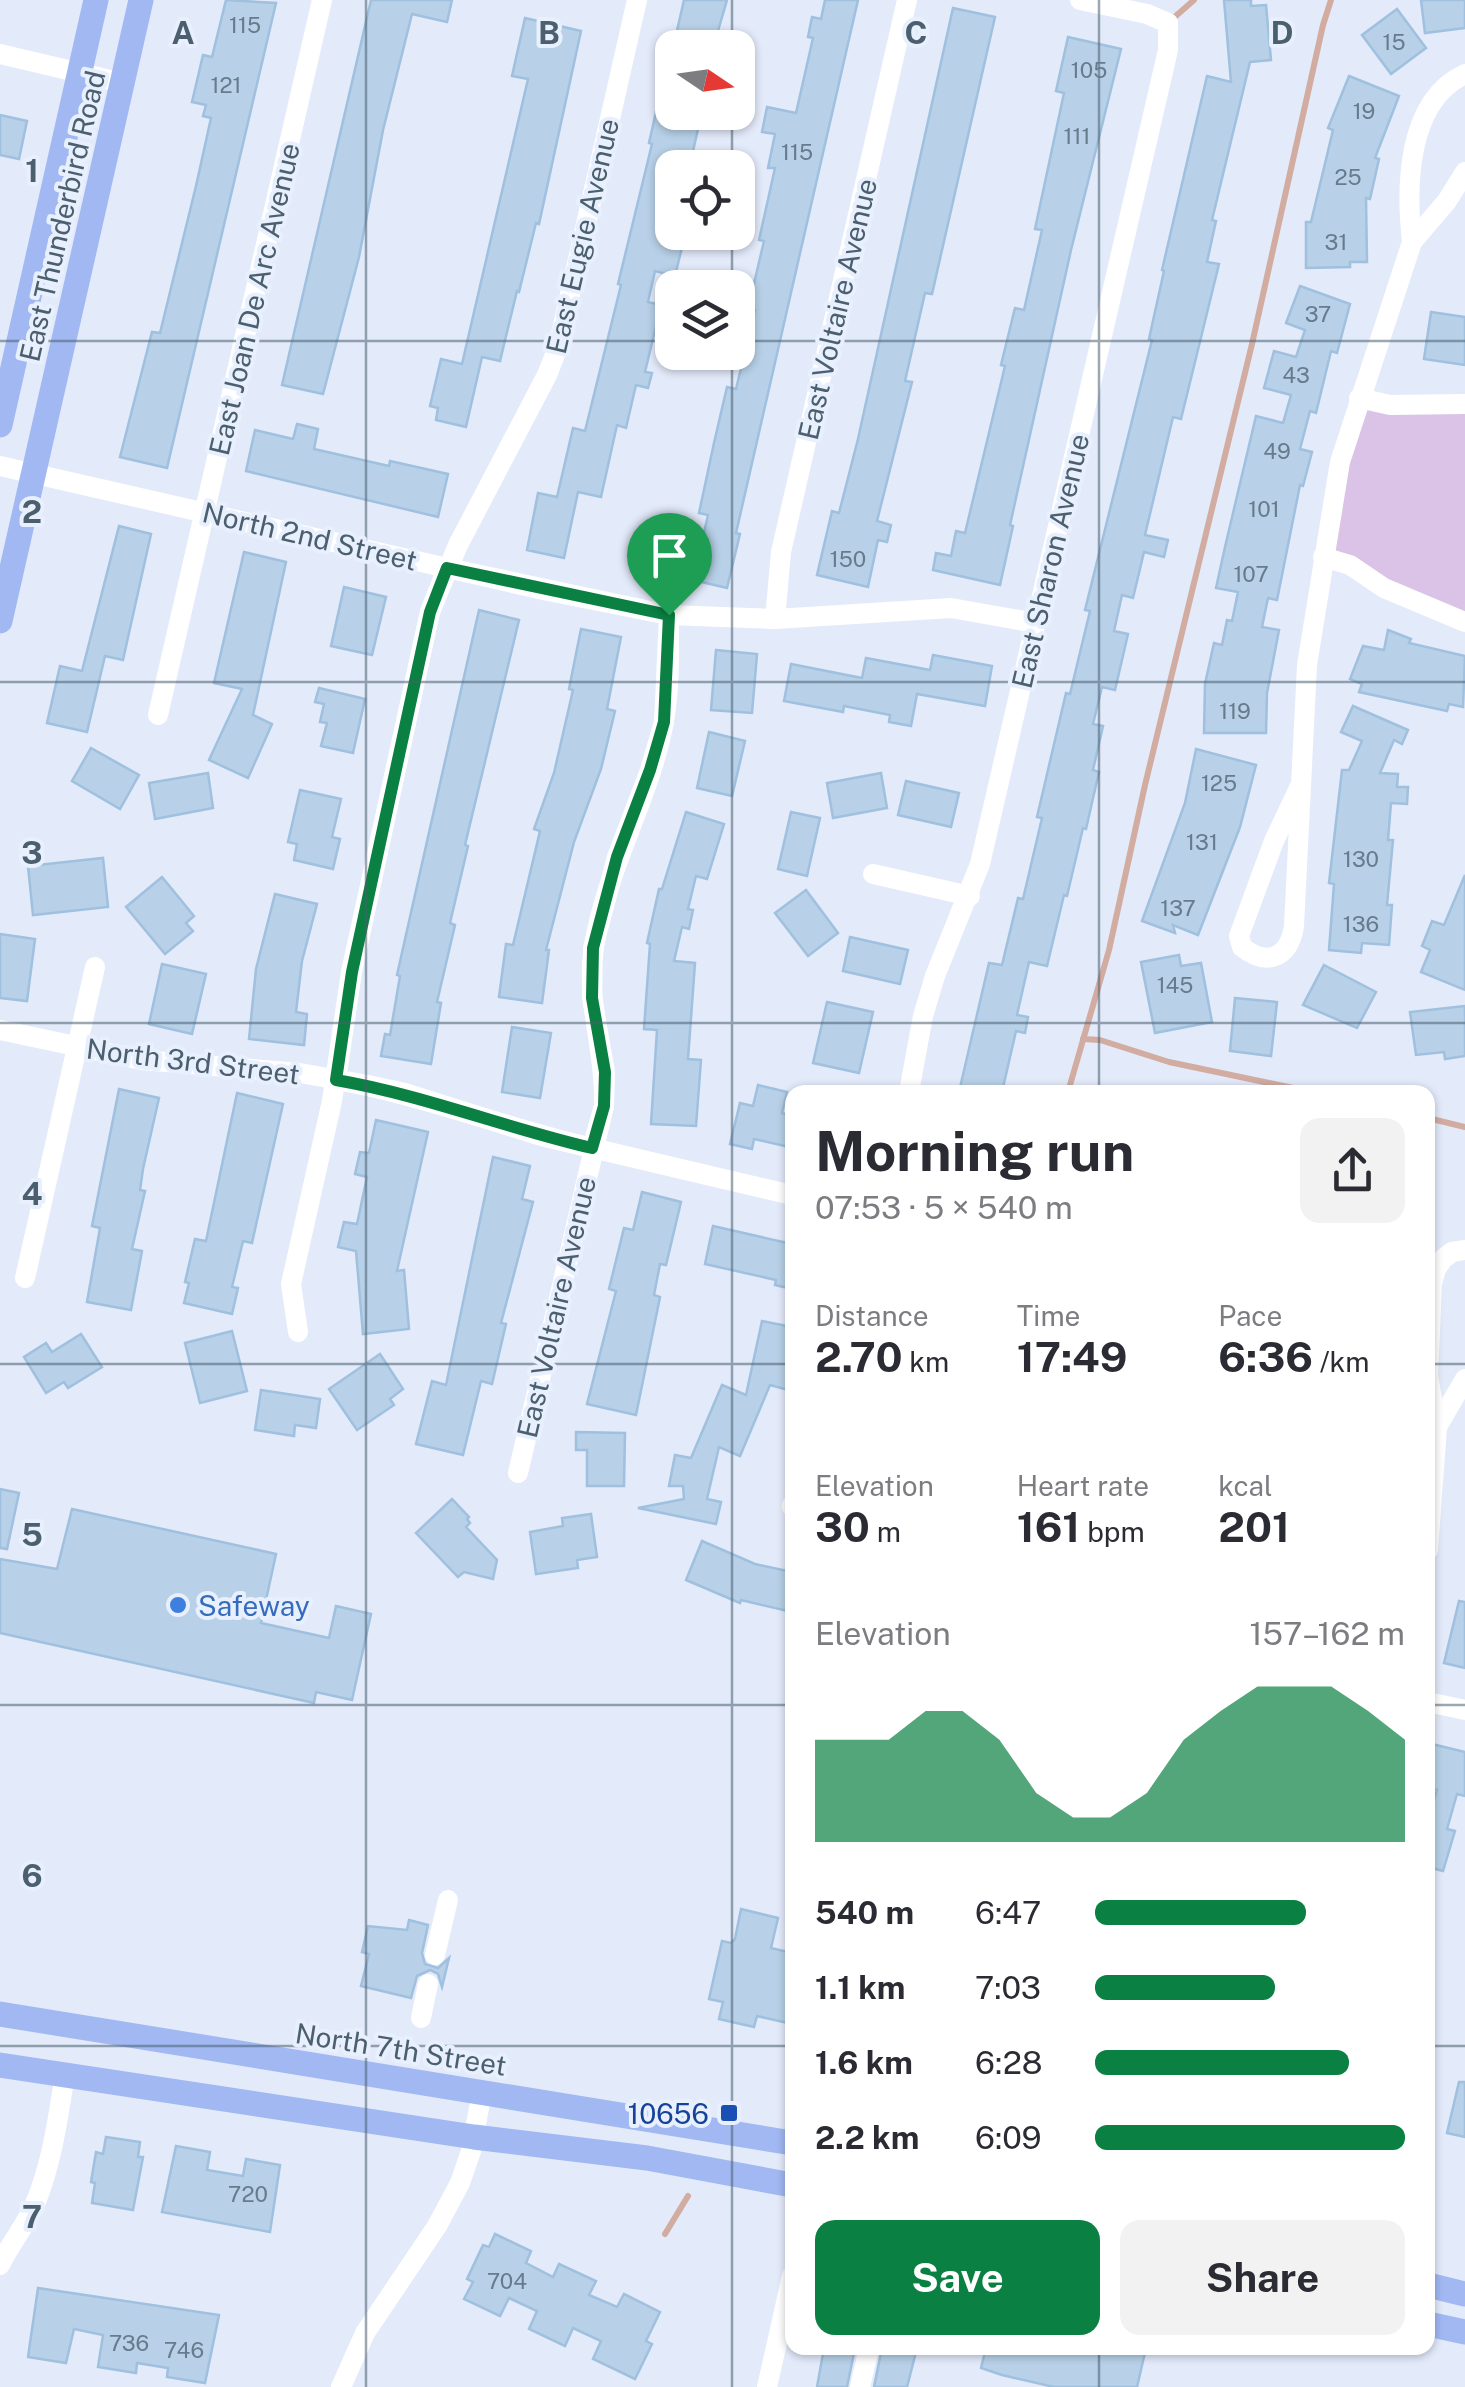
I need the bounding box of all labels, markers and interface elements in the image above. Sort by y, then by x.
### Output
house number: 115 [229,12,261,38]
text: A [171,14,195,51]
text: B [538,14,560,51]
text: C [905,14,927,51]
text: D [1270,14,1294,51]
house number: 15 [1382,29,1406,55]
north arrow [655,30,755,130]
map controls [655,30,755,370]
house number: 105 [1071,57,1107,83]
street label: East Thunderbird Road [12,67,112,365]
house number: 121 [210,72,242,98]
house number: 19 [1353,98,1375,124]
street label: East Eugie Avenue [539,115,625,357]
house number: 111 [1064,123,1090,149]
house number: 115 [781,139,813,165]
street label: East Joan De Arc Avenue [202,140,306,458]
button: locate [655,150,755,250]
text: 1 [25,152,39,189]
house number: 25 [1334,164,1362,190]
street label: East Voltaire Avenue [791,175,883,443]
house number: 31 [1325,229,1347,255]
button: layers [655,270,755,370]
house number: 37 [1305,301,1331,327]
house number: 43 [1282,362,1310,388]
street label: East Sharon Avenue [1005,431,1095,691]
house number: 49 [1263,438,1291,464]
text: 2 [22,493,42,530]
street label: North 2nd Street [199,495,421,577]
house number: 101 [1248,496,1280,522]
pin [627,513,712,616]
icon: arrive [642,528,697,583]
house number: 150 [830,546,866,572]
house number: 107 [1233,561,1269,587]
house number: 119 [1219,698,1251,724]
house number: 125 [1201,770,1237,796]
house number: 131 [1186,829,1218,855]
text: 3 [21,834,43,871]
house number: 130 [1343,846,1379,872]
house number: 137 [1160,895,1196,921]
house number: 136 [1343,911,1379,937]
house number: 145 [1157,972,1193,998]
street label: North 3rd Street [84,1032,302,1090]
button: share [1300,1118,1405,1223]
text: Morning run [815,1119,1134,1183]
street label: East Voltaire Avenue [510,1173,602,1441]
text: 4 [22,1175,43,1212]
text: 07:53 · 5 × 540 m [815,1189,1073,1226]
text: Distance [815,1299,929,1332]
text: Time [1017,1299,1080,1332]
text: Pace [1218,1299,1282,1332]
text: 2.70 [815,1332,903,1381]
text: 17:49 [1017,1332,1127,1381]
text: 6:36 [1218,1332,1313,1381]
text: km [903,1345,949,1378]
text: /km [1313,1345,1370,1378]
text: Elevation [815,1469,934,1502]
text: Heart rate [1017,1469,1149,1502]
text: kcal [1218,1469,1272,1502]
text: 30 [815,1502,870,1551]
text: 161 [1017,1502,1080,1551]
text: 201 [1218,1502,1290,1551]
text: m [870,1515,901,1548]
text: bpm [1080,1515,1145,1548]
text: 5 [21,1516,43,1553]
place label: Safeway [198,1589,310,1622]
marker: Safeway [167,1594,189,1616]
text: Elevation [815,1615,951,1652]
text: 157–162 m [1249,1615,1405,1652]
text: 6 [21,1857,43,1894]
text: 540 m [815,1894,914,1931]
text: 6:47 [975,1894,1041,1931]
text: 1.1 km [815,1969,905,2006]
text: 7:03 [975,1969,1041,2006]
street label: North 7th Street [293,2016,509,2082]
text: 1.6 km [815,2044,913,2081]
text: 6:28 [975,2044,1043,2081]
place label: 10656 [628,2097,709,2130]
marker: 10656 [718,2102,740,2124]
text: 2.2 km [815,2119,919,2156]
text: 6:09 [975,2119,1042,2156]
house number: 720 [228,2181,268,2207]
text: 7 [22,2198,42,2235]
button: Save [815,2220,1100,2335]
button: Share [1120,2220,1405,2335]
house number: 704 [487,2268,527,2294]
house number: 736 [109,2330,149,2356]
house number: 746 [164,2337,204,2363]

